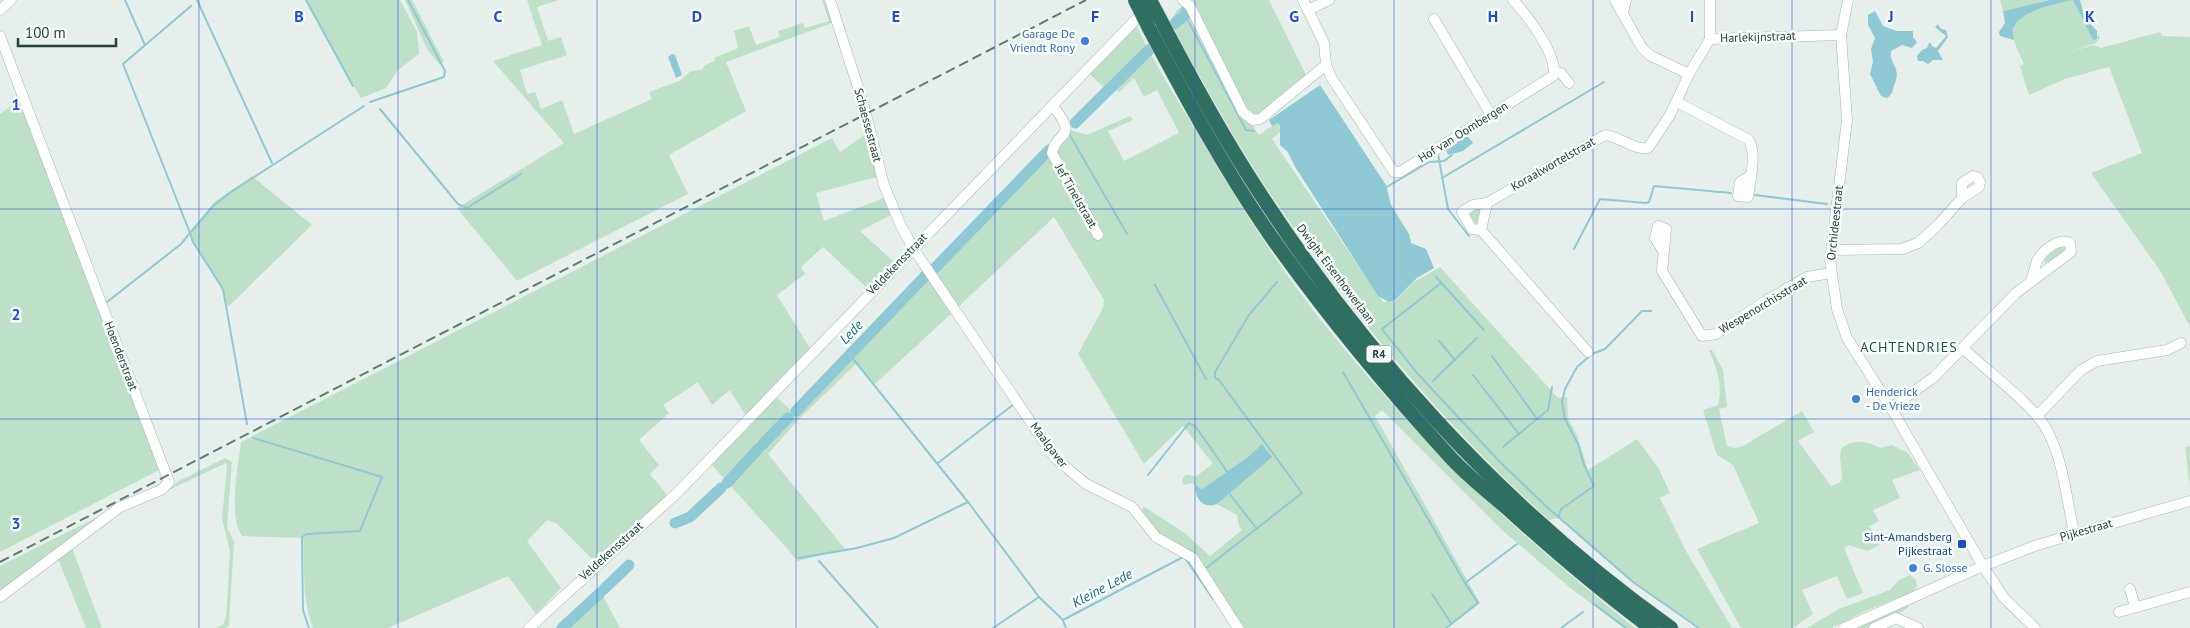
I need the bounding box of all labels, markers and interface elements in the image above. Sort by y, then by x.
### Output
text: B [294,6,304,26]
text: C [494,6,503,26]
text: D [692,6,702,26]
text: E [892,6,900,26]
text: F [1091,6,1099,26]
text: G [1289,6,1299,26]
text: H [1488,6,1498,26]
text: I [1690,6,1694,26]
text: J [1887,6,1894,26]
text: K [2085,6,2095,26]
scale bar [18,15,115,47]
text: 100 m [25,23,66,42]
place label: Garage De Vriendt Rony [1009,26,1075,55]
street label: Harlekijnstraat [1720,28,1796,45]
marker: Garage De Vriendt Rony [1079,35,1091,47]
street label: Schaessestraat [851,86,886,163]
text: 1 [11,94,21,114]
street label: Hof van Oombergen [1415,98,1510,165]
street label: Koraalwortelstraat [1508,133,1598,194]
street label: Jef Tinelstraat [1052,160,1101,230]
street label: Orchideestraat [1823,185,1846,261]
street label: Dwight Eisenhowerlaan [1294,221,1379,327]
street label: Veldekensstraat [862,229,930,299]
street label: Wespenorchisstraat [1716,272,1809,337]
text: 2 [11,304,21,324]
water label: Lede [835,316,867,348]
street label: Hoenderstraat [101,319,142,393]
district label: ACHTENDRIES [1860,338,1958,356]
road number: R4 [1366,346,1392,362]
place label: Henderick - De Vrieze [1866,384,1920,413]
marker: Henderick - De Vrieze [1850,393,1862,405]
street label: Maalgaver [1027,419,1071,470]
text: 3 [11,513,21,533]
street label: Pijkestraat [2058,515,2114,544]
street label: Veldekensstraat [575,518,646,584]
place label: Sint-Amandsberg Pijkestraat [1864,529,1952,558]
marker: Sint-Amandsberg Pijkestraat [1956,538,1968,550]
place label: G. Slosse [1923,560,1968,575]
marker: G. Slosse [1907,562,1919,574]
water label: Kleine Lede [1069,564,1136,611]

